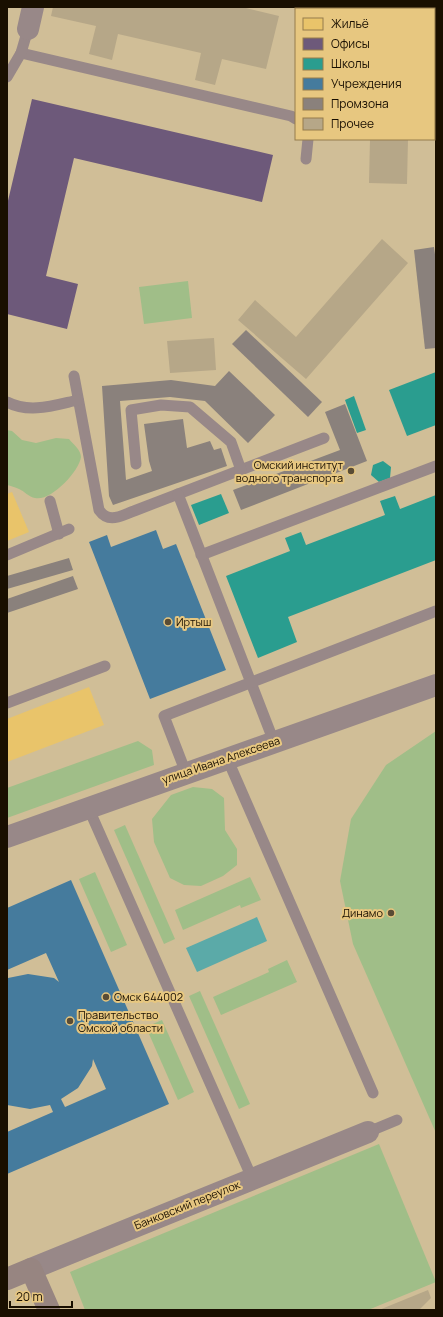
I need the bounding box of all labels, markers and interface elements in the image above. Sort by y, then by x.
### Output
legend [295,8,435,140]
text: Жильё [331,15,369,32]
text: Офисы [331,35,370,52]
text: Школы [331,55,370,72]
text: Учреждения [331,75,402,92]
text: Промзона [331,95,389,112]
text: Прочее [331,115,374,132]
place label: Омский институт водного транспорта [236,457,343,485]
marker: Омский институт водного транспорта [346,466,356,476]
place label: Иртыш [176,614,211,629]
marker: Иртыш [163,617,173,627]
street label: улица Ивана Алексеева [160,732,282,787]
place label: Динамо [342,905,383,920]
marker: Динамо [386,908,396,918]
place label: Омск 644002 [114,989,183,1004]
marker: Омск 644002 [101,992,111,1002]
place label: Правительство Омской области [78,1007,163,1035]
marker: Правительство Омской области [65,1016,75,1026]
street label: Банковский переулок [132,1176,242,1233]
scale bar [10,1283,72,1309]
text: 20 m [16,1288,43,1305]

